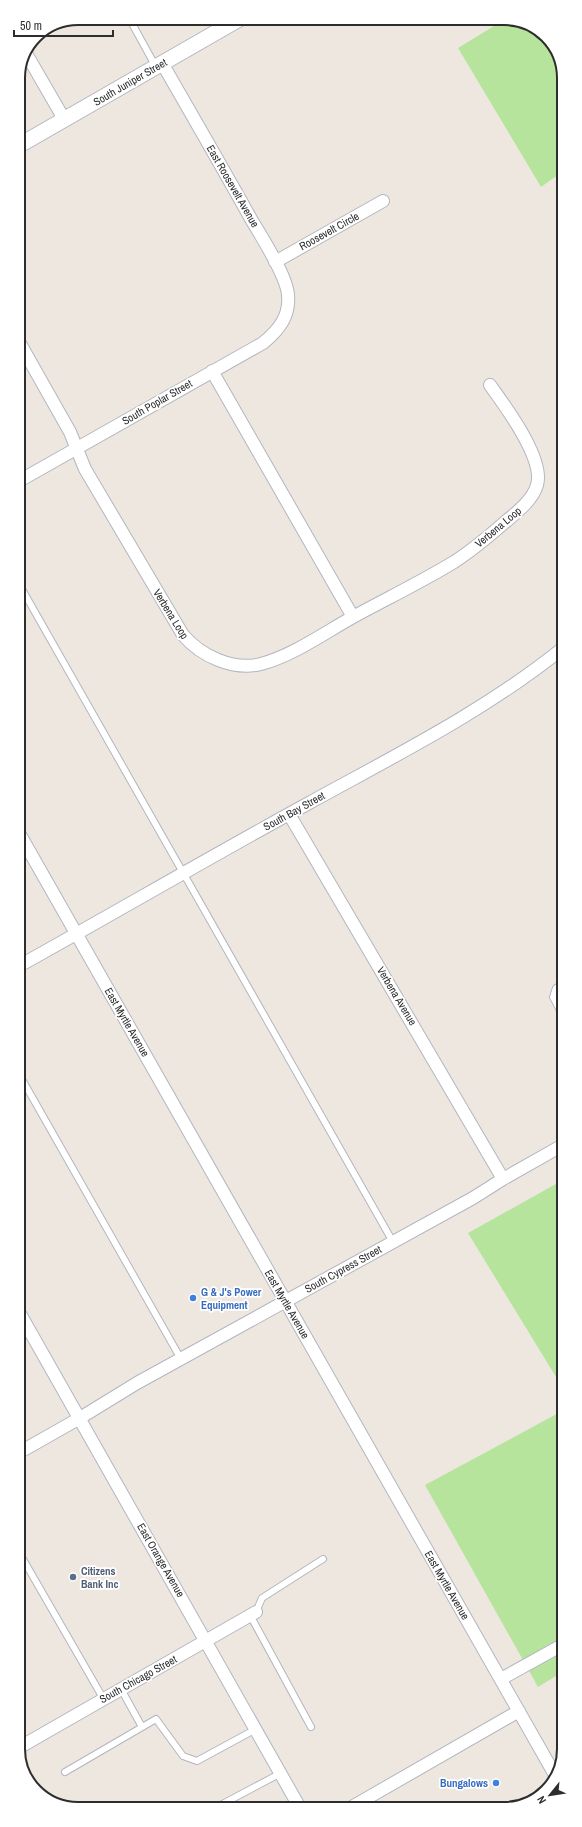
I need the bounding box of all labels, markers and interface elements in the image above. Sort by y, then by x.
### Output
scale bar [14,12,113,38]
text: 50 m [20,18,42,34]
street label: South Juniper Street [91,55,170,109]
street label: East Roosevelt Avenue [204,142,262,230]
street label: Roosevelt Circle [297,209,361,253]
street label: South Poplar Street [119,376,195,428]
street label: Verbena Loop [472,504,524,550]
street label: Verbena Loop [150,586,192,642]
street label: South Bay Street [261,788,328,834]
street label: Verbena Avenue [374,964,420,1028]
street label: East Myrtle Avenue [102,985,152,1059]
street label: South Cypress Street [302,1242,384,1296]
street label: East Myrtle Avenue [262,1267,312,1341]
place label: G & J's Power Equipment [201,1285,262,1312]
marker: G & J's Power Equipment [188,1293,198,1303]
street label: East Orange Avenue [134,1521,188,1599]
street label: East Myrtle Avenue [422,1548,472,1622]
place label: Citizens Bank Inc [81,1564,119,1591]
marker: Citizens Bank Inc [68,1572,78,1582]
street label: South Chicago Street [97,1652,180,1706]
north arrow [530,1775,570,1815]
place label: Bungalows [440,1776,488,1790]
marker: Bungalows [491,1778,501,1788]
text: N [534,1794,549,1806]

